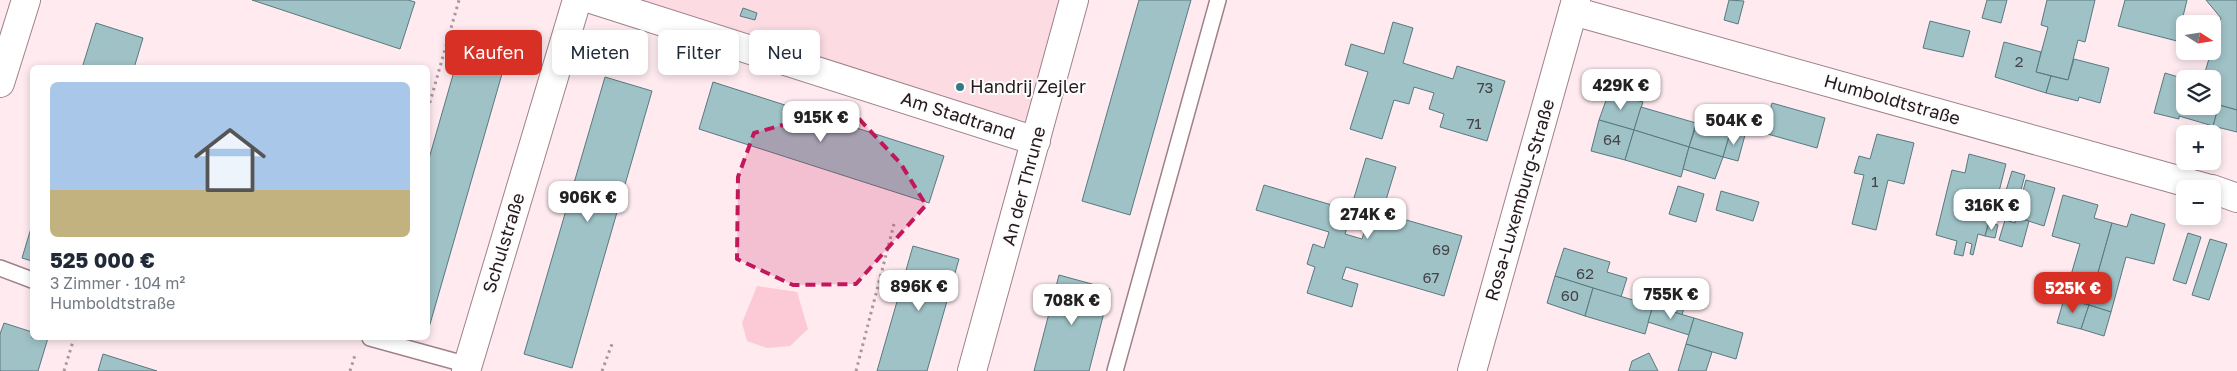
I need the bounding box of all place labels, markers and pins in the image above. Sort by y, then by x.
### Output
pin: 429K € [1580,68,1662,111]
place label: Handrij Zejler [970,75,1086,97]
marker: Handrij Zejler [954,81,966,93]
pin: 915K € [780,100,862,143]
pin: 504K € [1693,104,1775,146]
pin: 906K € [547,180,629,223]
pin: 316K € [1951,188,2033,231]
pin: 274K € [1327,198,1409,240]
pin: 896K € [878,270,960,312]
pin: 525K € [2032,272,2114,314]
pin: 755K € [1630,278,1712,320]
pin: 708K € [1031,284,1113,326]

